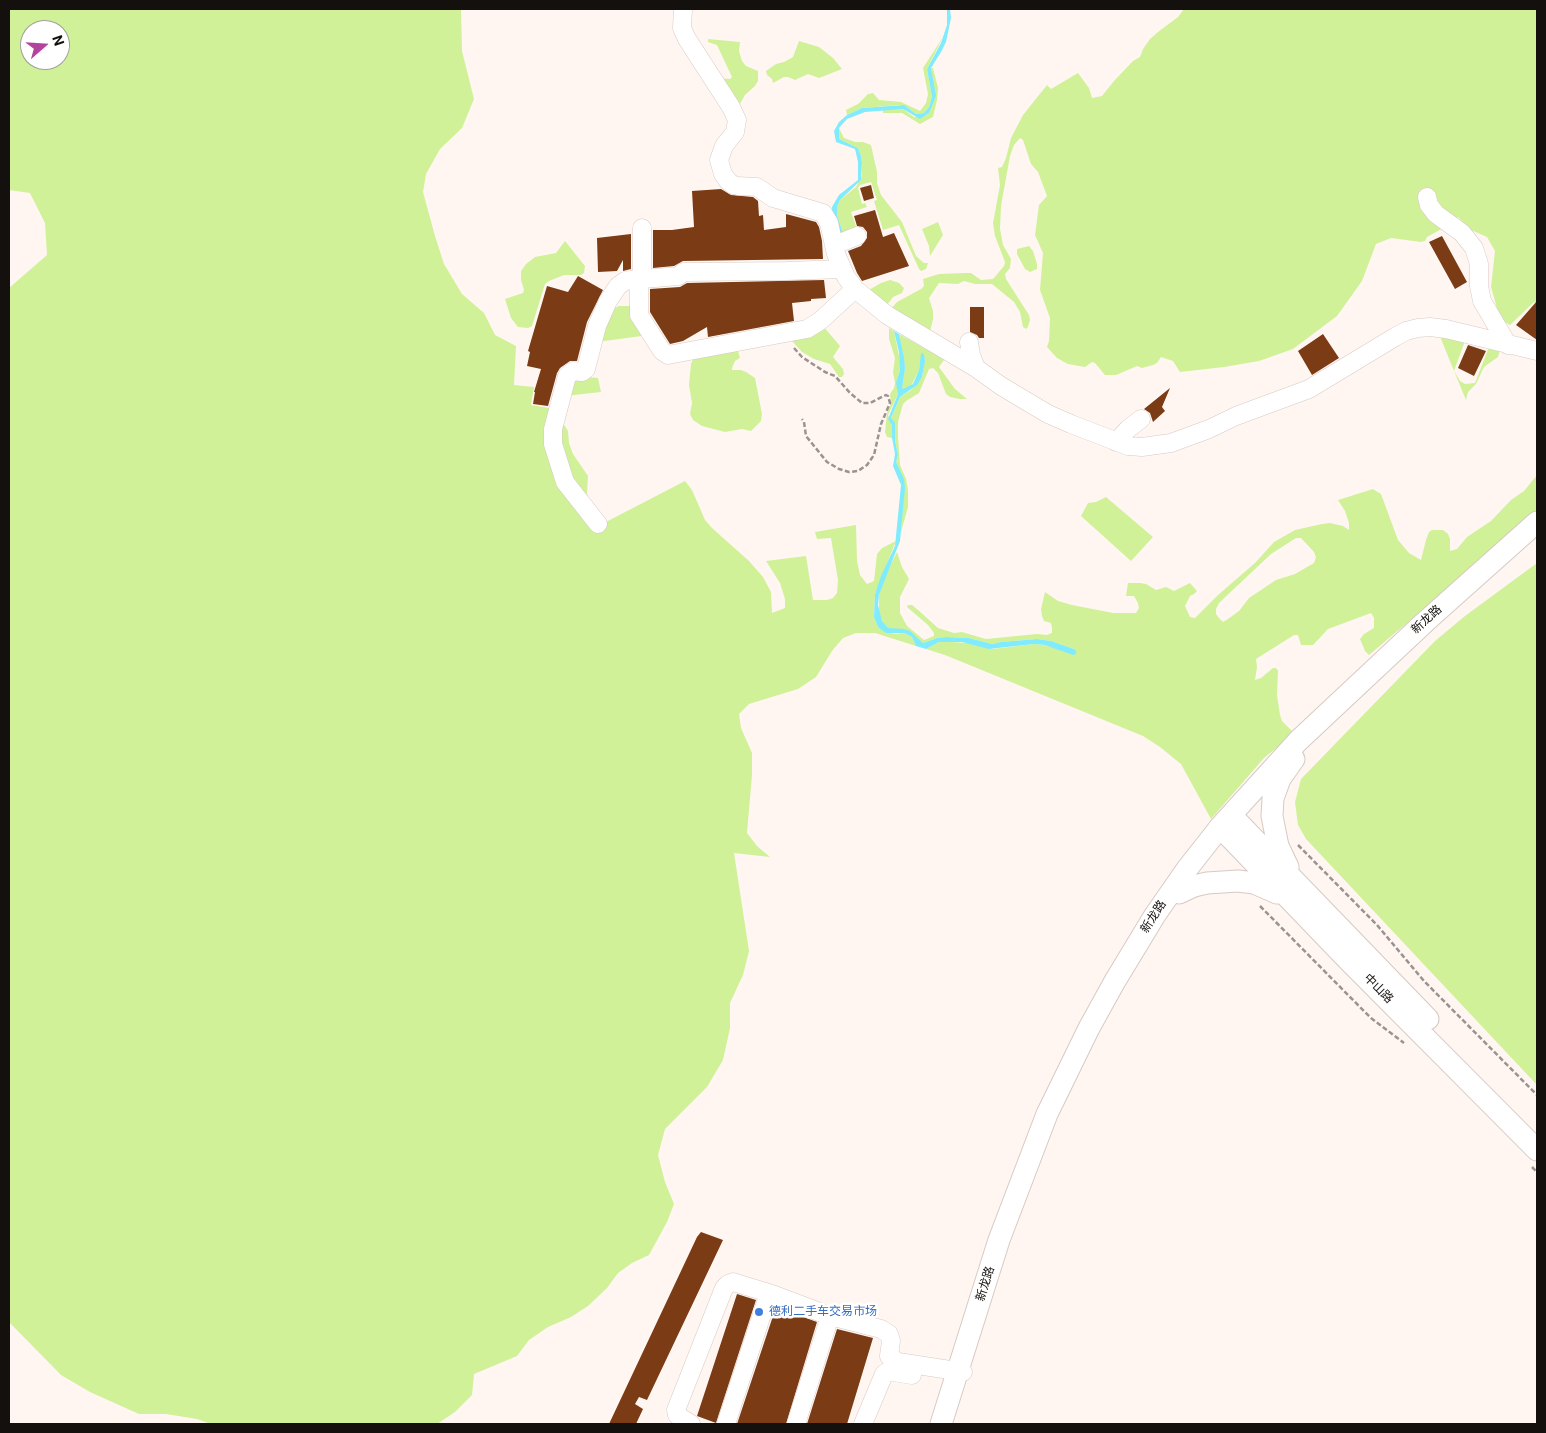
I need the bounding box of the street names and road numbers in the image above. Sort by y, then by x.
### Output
street label: 新龙路 [1409,603,1445,637]
street label: 新龙路 [1138,898,1170,936]
street label: 中山路 [1360,971,1396,1007]
street label: 新龙路 [974,1265,998,1303]

